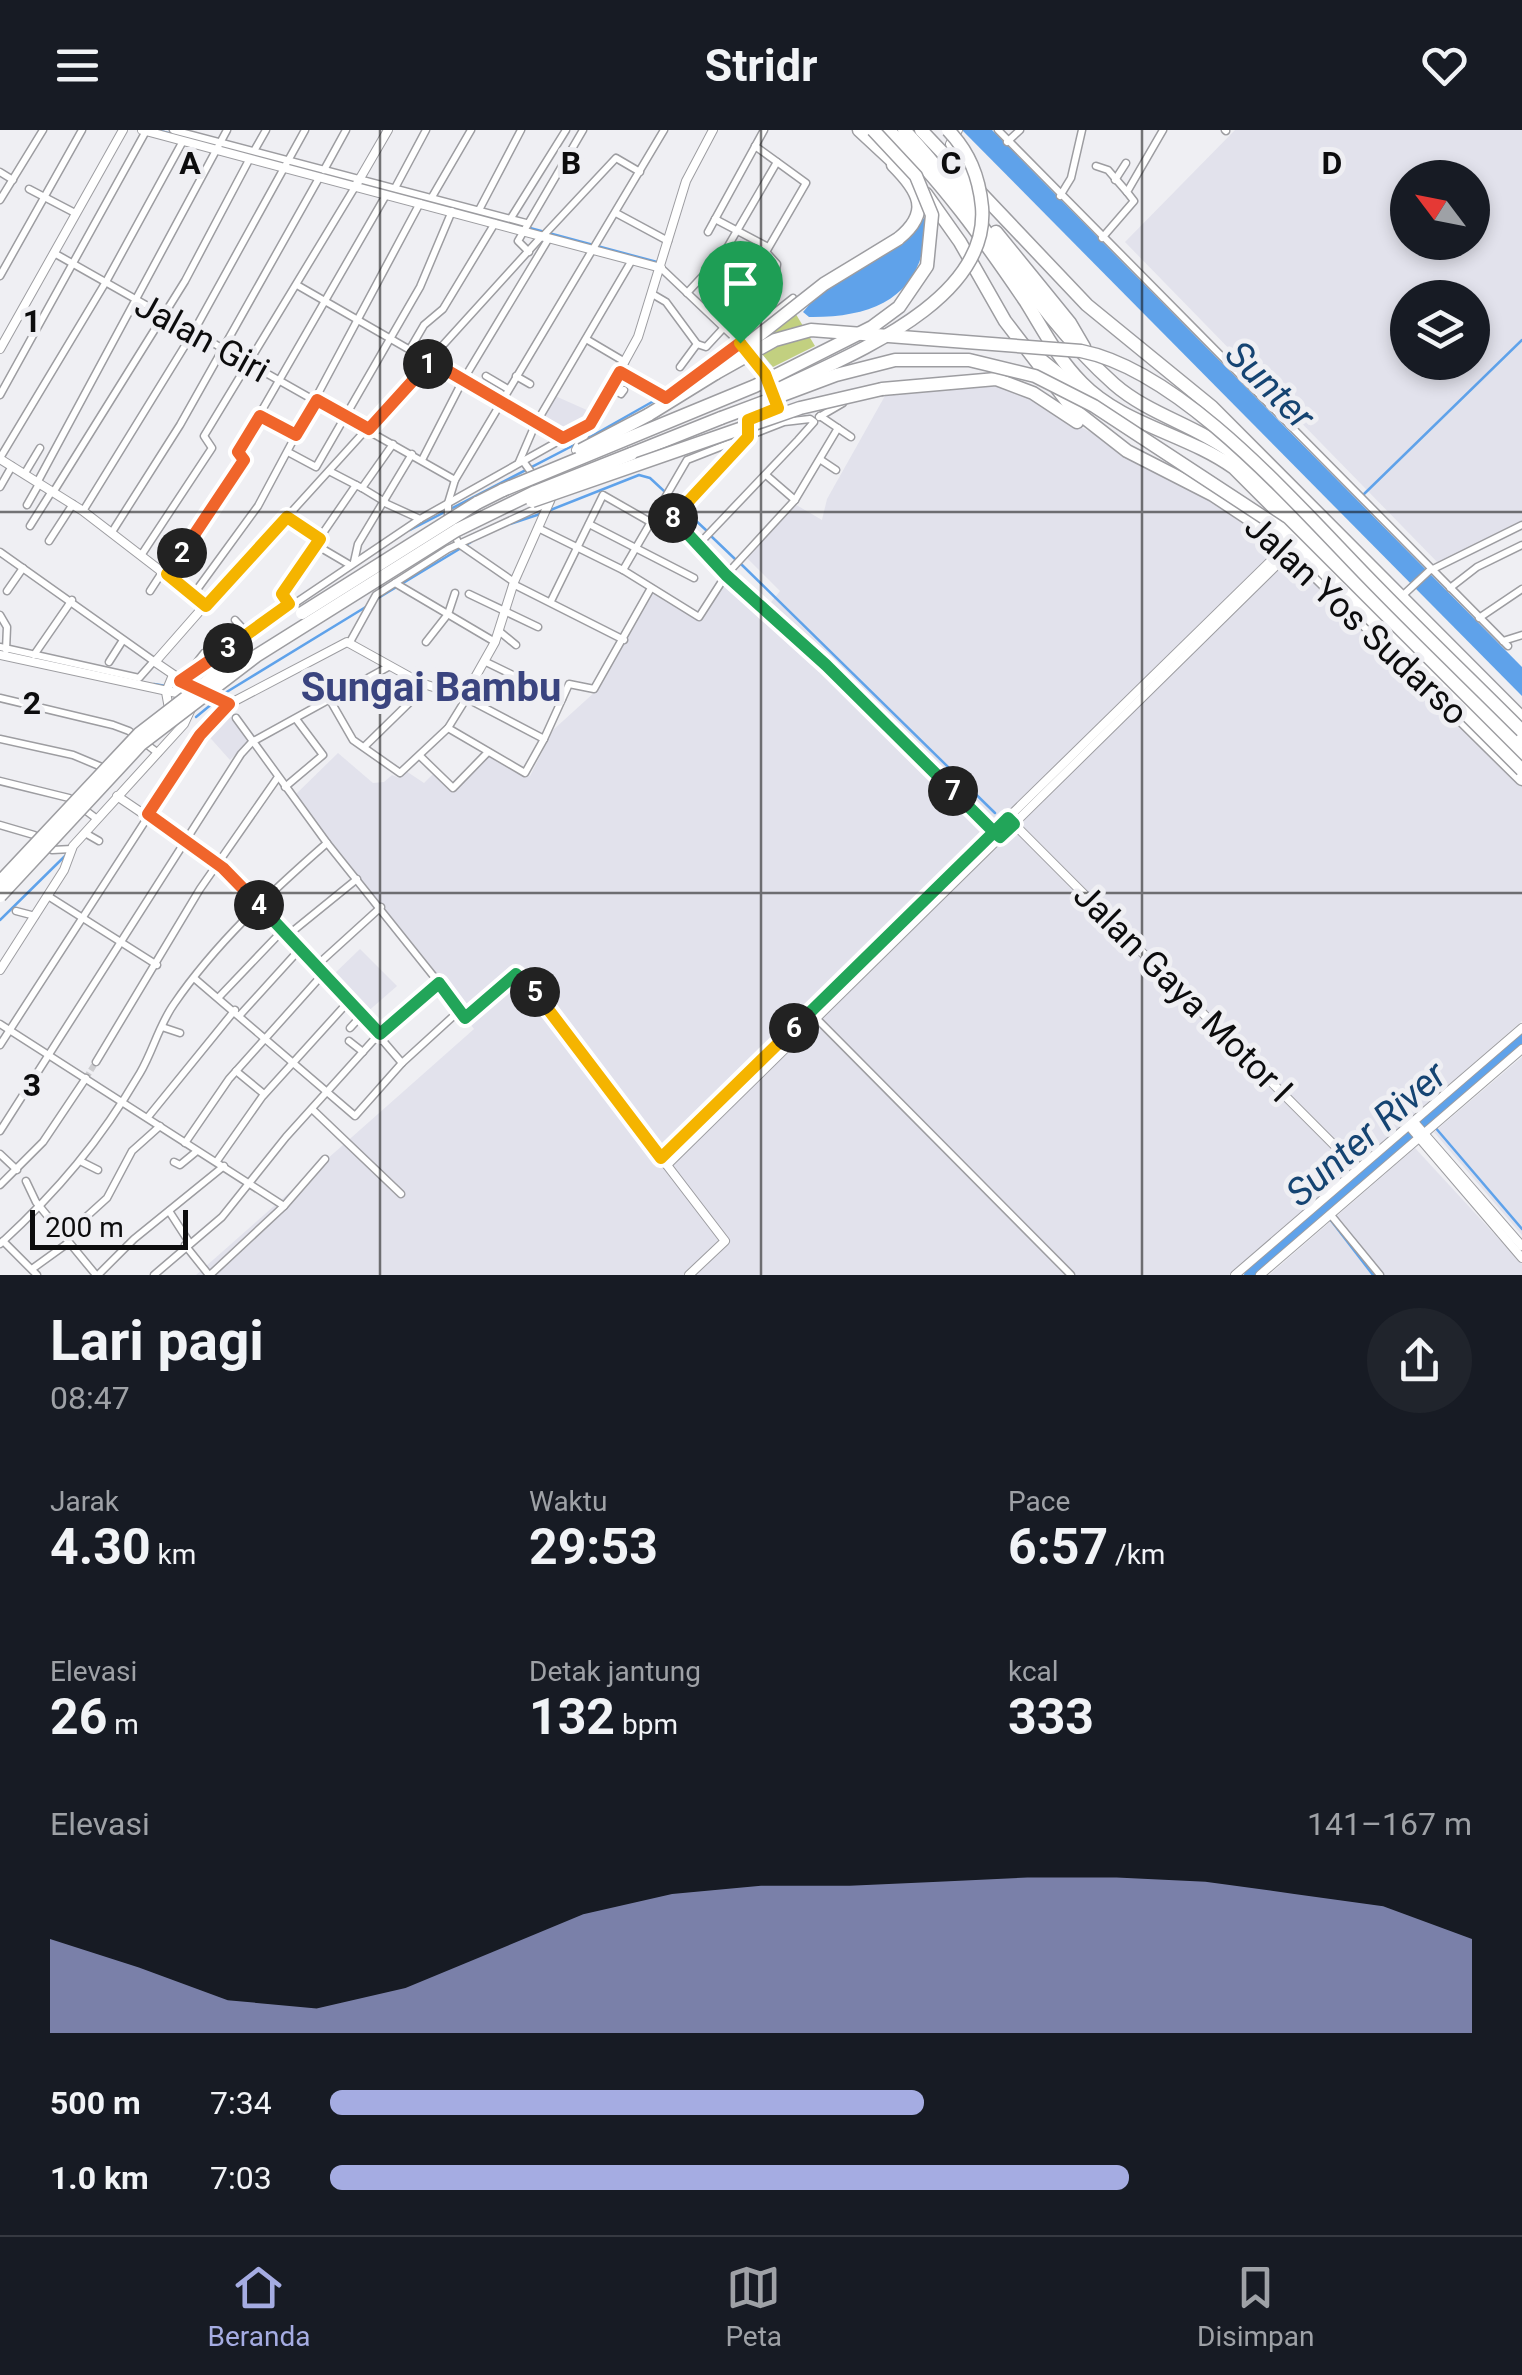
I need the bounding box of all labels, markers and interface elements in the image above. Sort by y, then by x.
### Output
icon: menu [50,38,105,93]
icon: heart [1417,38,1472,93]
text: Stridr [704,39,818,92]
text: A [179,144,201,182]
text: B [561,144,581,182]
text: C [941,144,961,182]
text: D [1322,144,1342,182]
north arrow [1390,160,1490,260]
map controls [1390,160,1490,380]
pin [698,241,783,344]
icon: arrive [713,256,768,311]
button: layers [1390,280,1490,380]
street label: Jalan Giri [128,285,276,391]
text: 1 [23,302,41,340]
water label: Sunter [1217,332,1324,439]
pin: 1 [403,339,453,389]
text: 1 [420,347,436,380]
pin: 8 [648,493,698,543]
text: 8 [665,501,681,534]
street label: Jalan Yos Sudarso [1236,506,1476,734]
pin: 2 [157,528,207,578]
text: 2 [174,536,190,569]
pin: 3 [203,623,253,673]
text: 3 [220,631,236,664]
district label: Sungai Bambu [301,664,561,711]
text: 2 [23,684,41,722]
pin: 7 [928,766,978,816]
text: 7 [945,774,961,807]
street label: Jalan Gaya Motor I [1065,875,1301,1111]
pin: 4 [234,880,284,930]
text: 4 [251,888,267,921]
pin: 5 [510,967,560,1017]
text: 5 [527,975,543,1008]
pin: 6 [769,1003,819,1053]
text: 6 [786,1011,802,1044]
water label: Sunter River [1277,1052,1456,1215]
text: 3 [23,1066,41,1104]
scale bar [30,1205,188,1250]
text: 200 m [45,1211,124,1244]
button: share [1367,1308,1472,1413]
text: Lari pagi [50,1309,264,1373]
text: 08:47 [50,1379,130,1417]
text: Jarak [50,1485,119,1518]
text: Waktu [529,1485,607,1518]
text: Pace [1008,1485,1070,1518]
text: 4.30 [50,1518,151,1576]
text: 29:53 [529,1518,658,1576]
text: 6:57 [1008,1518,1108,1576]
text: km [151,1538,196,1571]
text: /km [1108,1538,1165,1571]
text: Elevasi [50,1655,137,1688]
text: Detak jantung [529,1655,701,1688]
text: kcal [1008,1655,1059,1688]
text: 26 [50,1688,107,1746]
text: 132 [529,1688,615,1746]
text: 333 [1008,1688,1094,1746]
text: m [107,1708,139,1741]
text: bpm [615,1708,678,1741]
text: Elevasi [50,1805,150,1843]
text: 141–167 m [1307,1805,1472,1843]
text: 500 m [50,2084,141,2122]
text: 7:34 [210,2084,272,2122]
text: 1.0 km [50,2159,149,2197]
text: 7:03 [210,2159,272,2197]
tab: Beranda [207,2260,310,2353]
tab: Peta [725,2260,782,2353]
tab: Disimpan [1197,2260,1314,2353]

